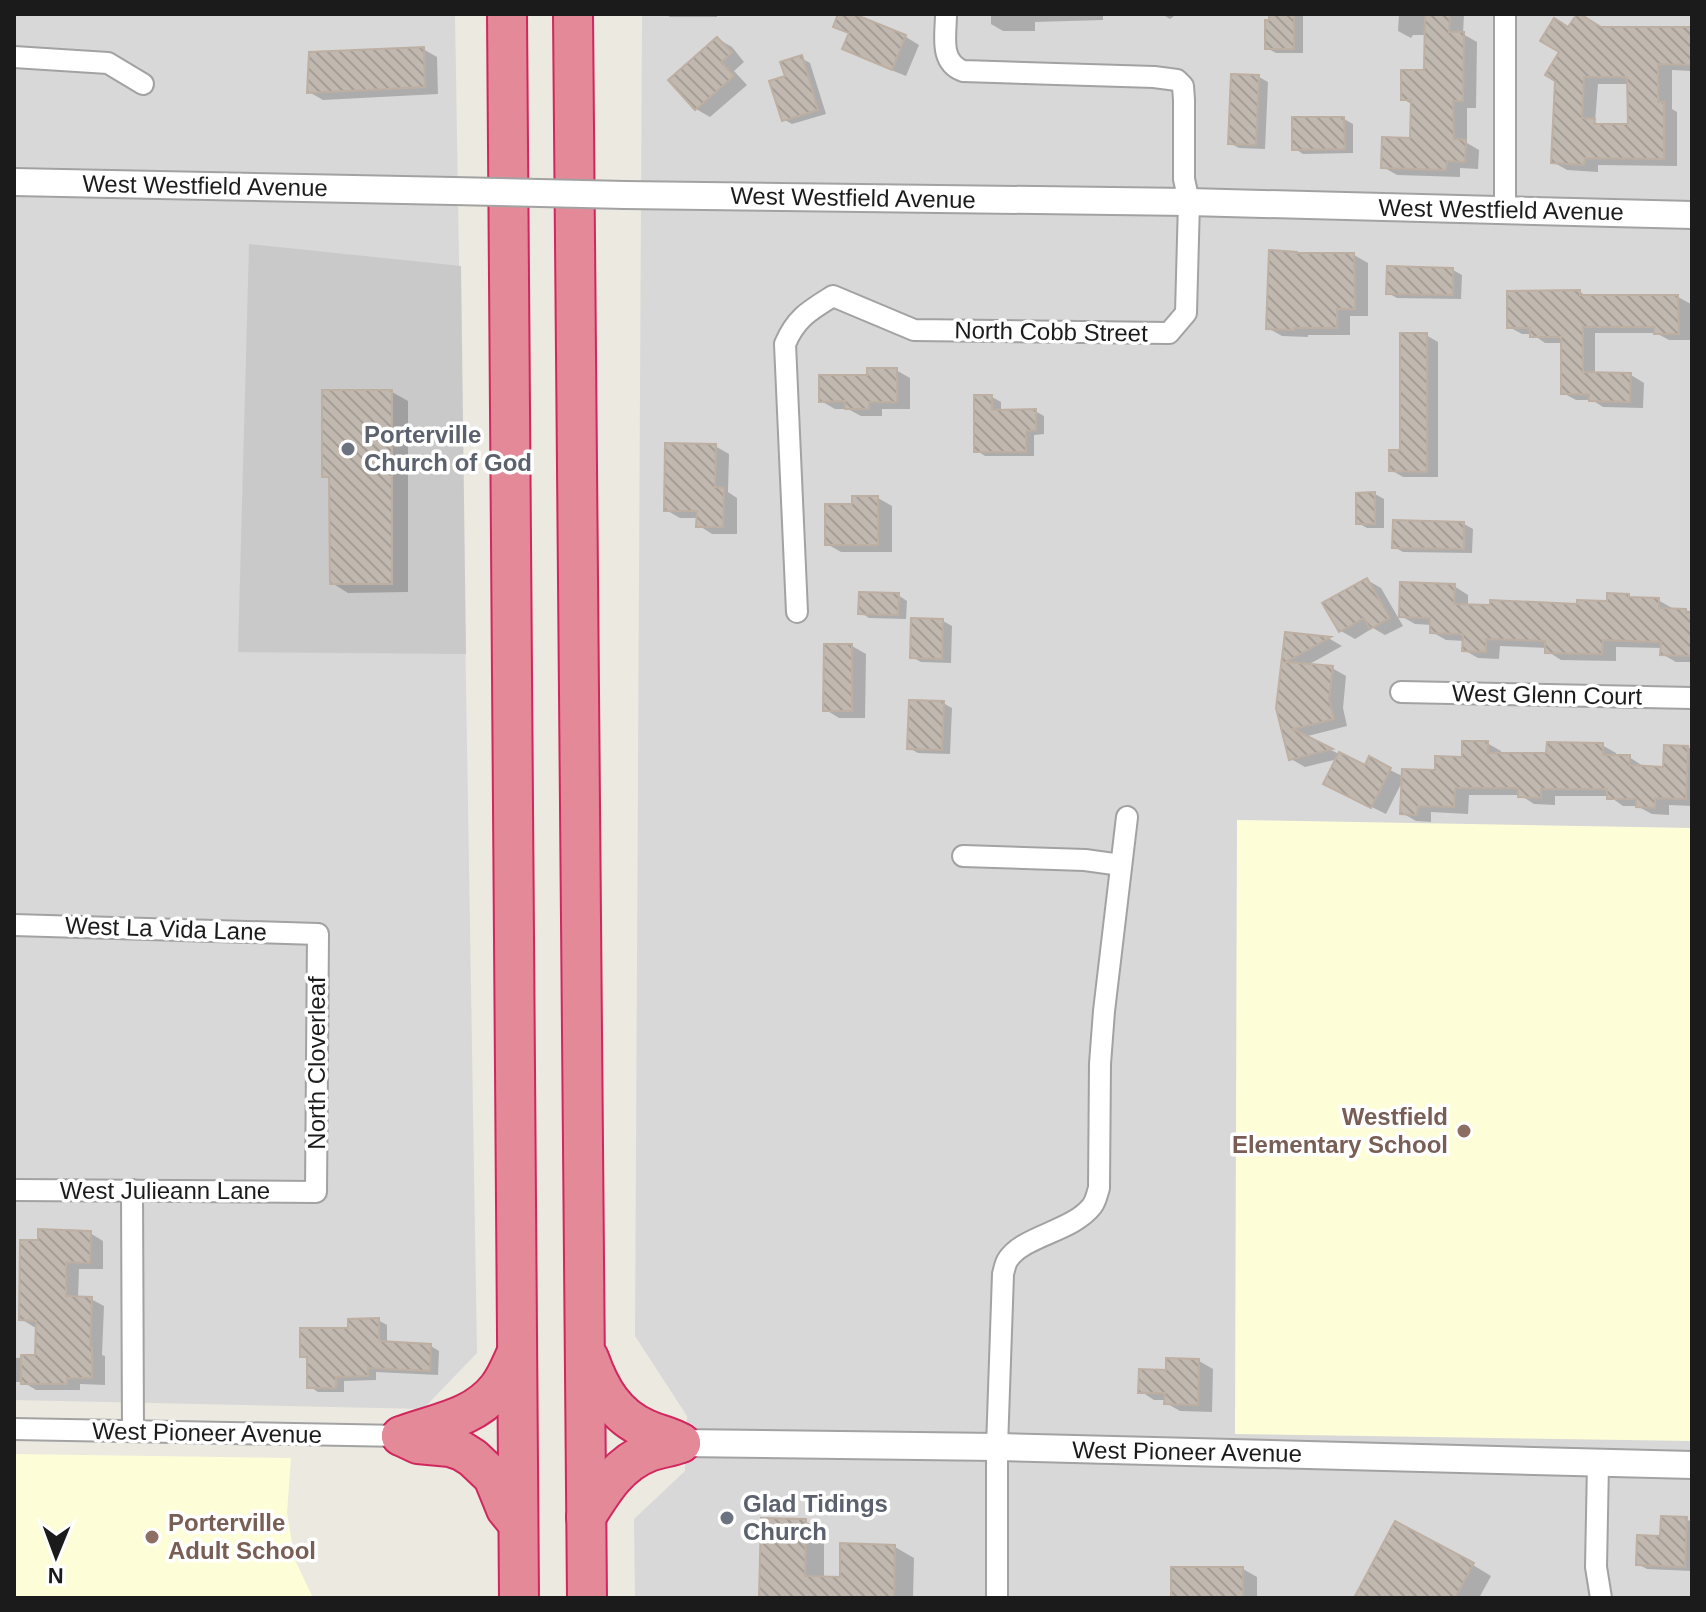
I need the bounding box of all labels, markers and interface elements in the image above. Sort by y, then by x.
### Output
street label: West Westfield Avenue [82,170,328,201]
street label: West Westfield Avenue [730,182,976,213]
street label: West Westfield Avenue [1378,194,1624,225]
street label: North Cobb Street [954,316,1148,347]
place label: Porterville Church of God [364,421,532,476]
marker: Porterville Church of God [339,440,357,458]
street label: West Glenn Court [1452,679,1643,710]
street label: West La Vida Lane [65,911,267,946]
street label: North Cloverleaf [303,976,330,1150]
place label: Westfield Elementary School [1232,1103,1448,1158]
marker: Westfield Elementary School [1455,1122,1473,1140]
street label: West Julieann Lane [60,1177,270,1204]
street label: West Pioneer Avenue [92,1417,322,1448]
street label: West Pioneer Avenue [1072,1436,1302,1467]
place label: Glad Tidings Church [743,1490,888,1545]
place label: Porterville Adult School [168,1509,316,1564]
marker: Glad Tidings Church [718,1509,736,1527]
north arrow [16,1516,96,1596]
marker: Porterville Adult School [143,1528,161,1546]
text: N [47,1563,64,1588]

